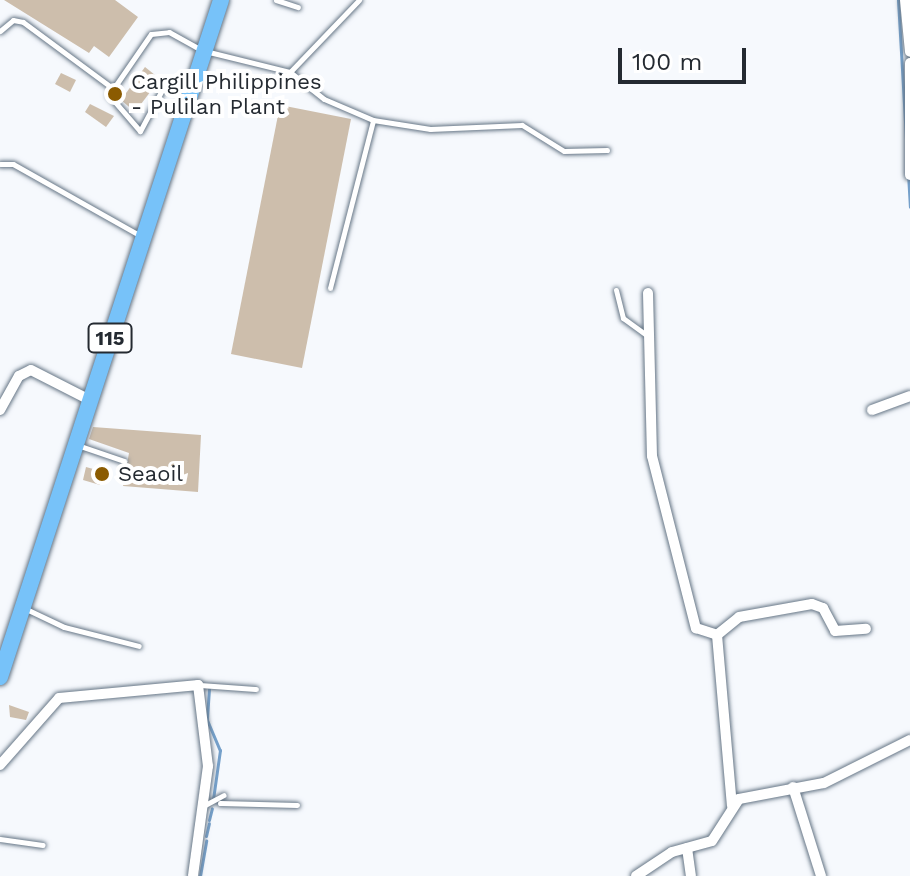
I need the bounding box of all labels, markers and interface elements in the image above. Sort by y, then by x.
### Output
scale bar [622,32,750,82]
text: 100 m [632,48,702,76]
place label: Cargill Philippines - Pulilan Plant [131,68,322,120]
marker: Cargill Philippines - Pulilan Plant [106,85,124,103]
road number: 115 [86,322,134,354]
place label: Seaoil [118,461,183,487]
marker: Seaoil [93,465,111,483]

